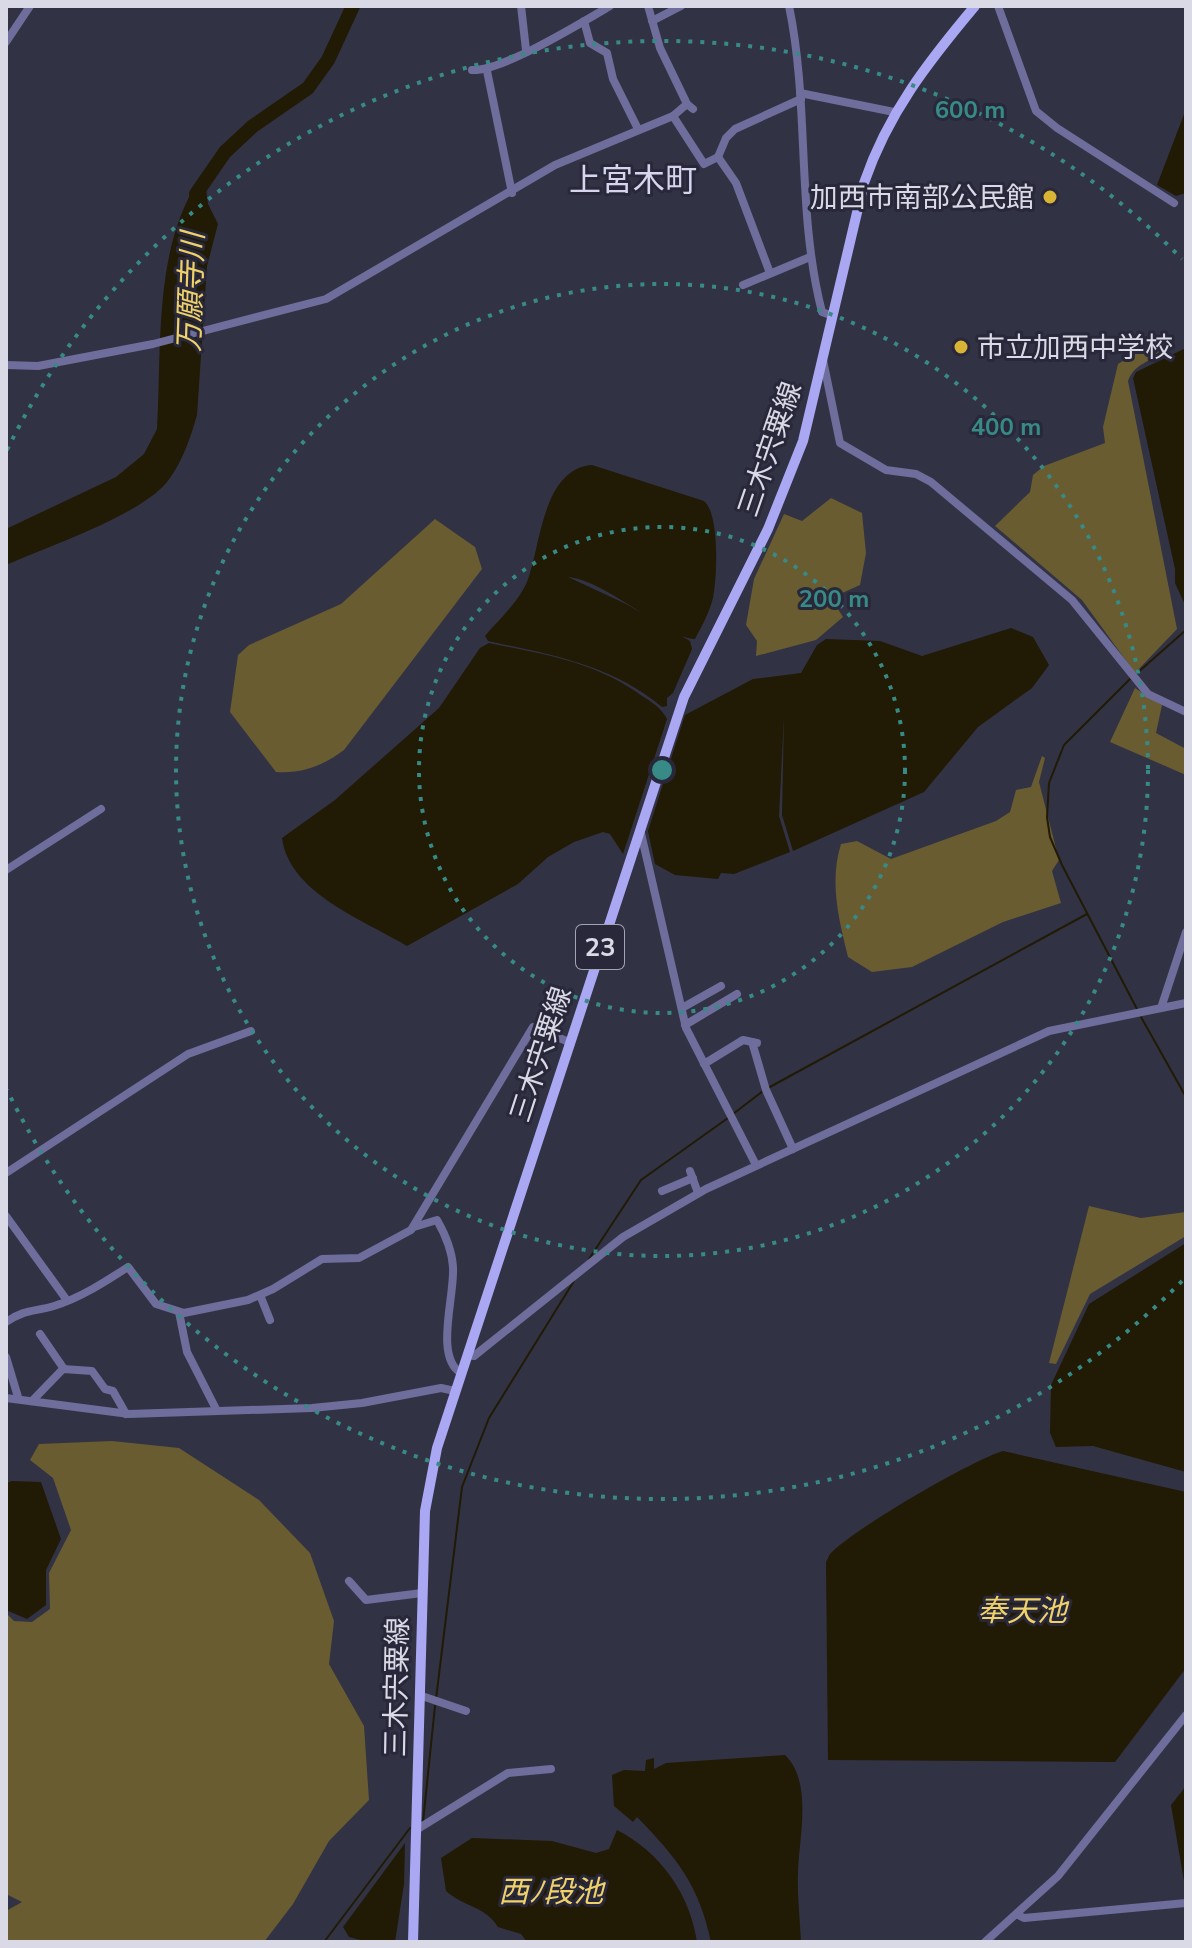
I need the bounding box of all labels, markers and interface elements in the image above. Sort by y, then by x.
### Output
text: 600 m [935,94,1005,126]
district label: 上宮木町 [569,159,697,202]
place label: 加西市南部公民館 [810,179,1034,217]
marker: 加西市南部公民館 [1041,188,1059,206]
water label: 万願寺川 [169,228,214,353]
place label: 市立加西中学校 [977,329,1173,367]
marker: 市立加西中学校 [952,338,970,356]
street label: 三木宍粟線 [729,377,811,522]
text: 400 m [971,411,1041,443]
text: 200 m [799,583,869,615]
centre of rings [648,756,676,784]
road number: 23 [576,925,624,969]
street label: 三木宍粟線 [501,982,581,1127]
water label: 奉天池 [977,1591,1070,1632]
street label: 三木宍粟線 [377,1617,417,1757]
water label: 西ﾉ段池 [499,1872,606,1913]

